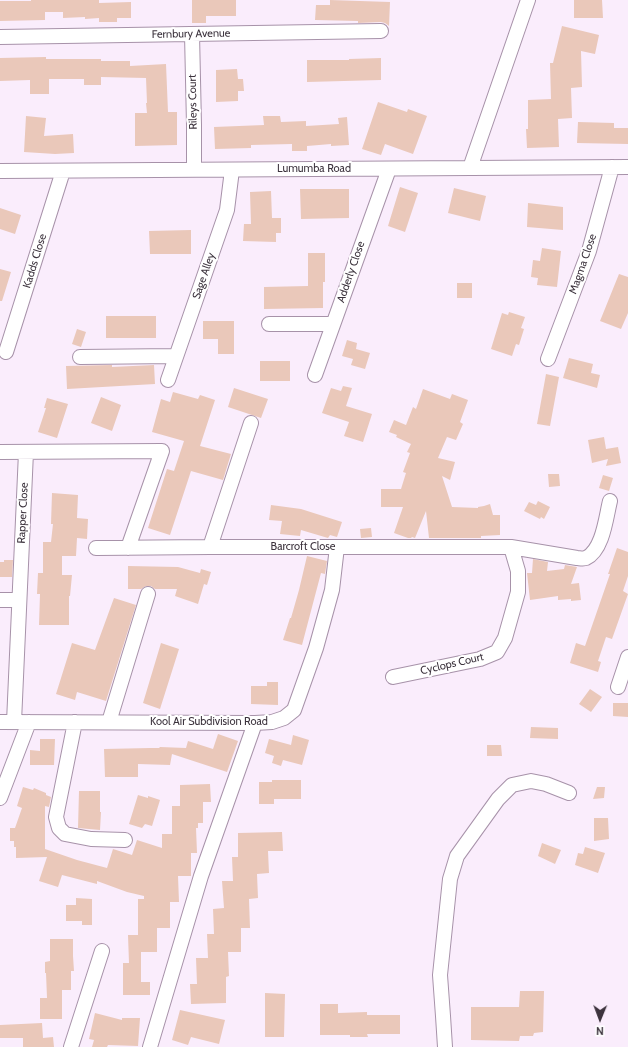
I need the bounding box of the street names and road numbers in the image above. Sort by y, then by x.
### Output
street label: Fernbury Avenue [151,27,231,41]
street label: Rileys Court [186,74,200,130]
street label: Lumumba Road [277,162,351,176]
street label: Kadds Close [20,232,50,290]
street label: Magma Close [567,232,599,296]
street label: Adderly Close [334,240,368,304]
street label: Sage Alley [190,251,218,301]
street label: Rapper Close [15,482,31,544]
street label: Barcroft Close [271,540,335,554]
street label: Cyclops Court [419,650,485,678]
street label: Kool Air Subdivision Road [150,715,268,729]

